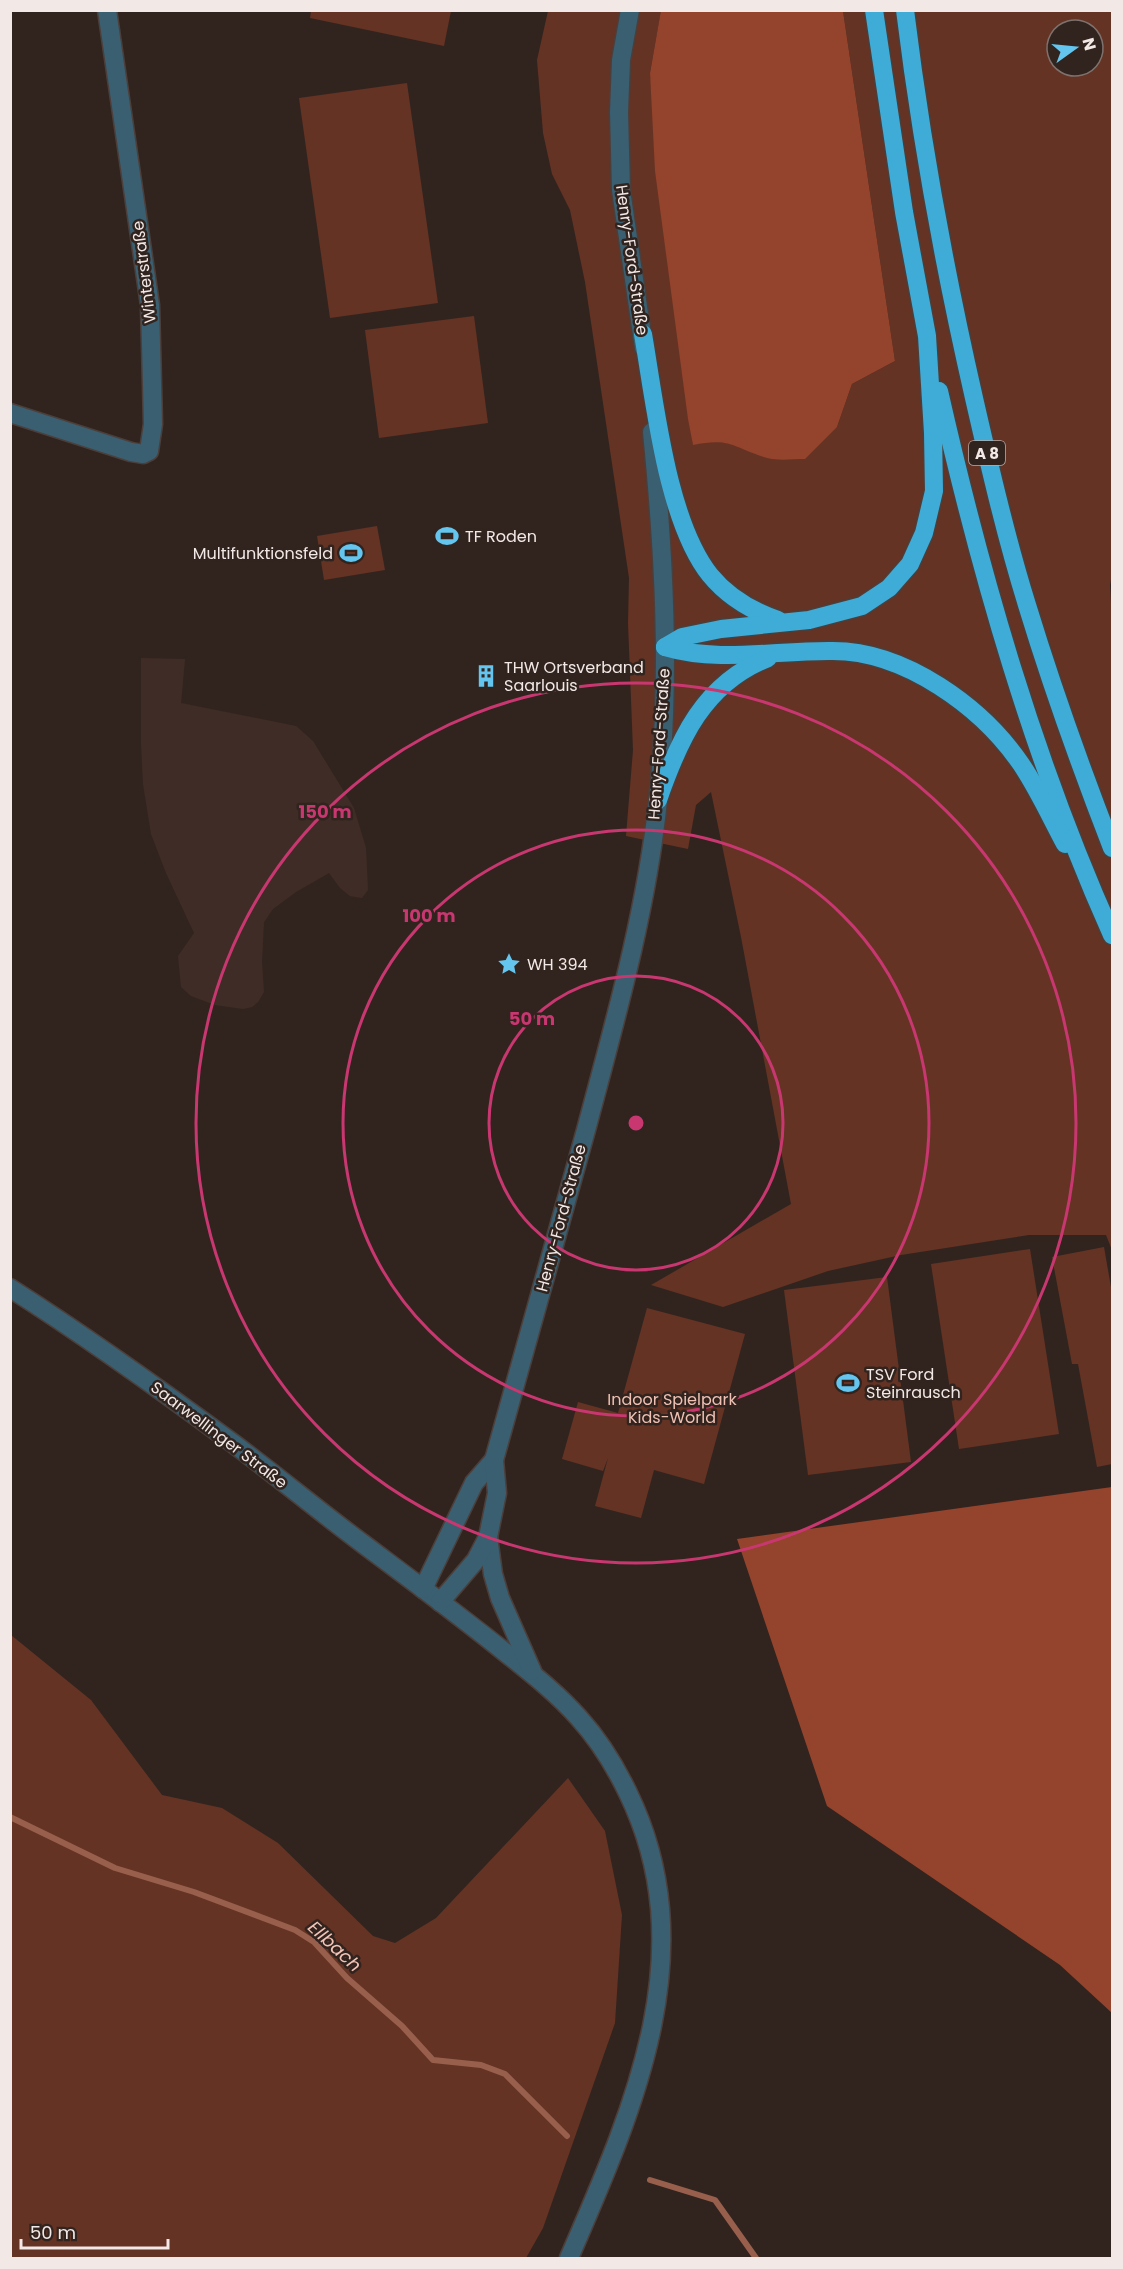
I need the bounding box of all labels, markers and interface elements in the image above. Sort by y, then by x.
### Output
north arrow [1045,18,1105,78]
text: N [1076,35,1102,53]
street label: Henry-Ford-Straße [610,183,654,337]
street label: Winterstraße [126,219,162,325]
road number: A 8 [969,441,1005,465]
sports icon: TF Roden [434,523,460,549]
place label: TF Roden [465,525,537,548]
sports icon: Multifunktionsfeld [338,540,364,566]
place label: Multifunktionsfeld [193,542,333,565]
place label: THW Ortsverband Saarlouis [504,656,644,697]
building icon: THW Ortsverband Saarlouis [473,663,499,689]
street label: Henry-Ford-Straße [642,667,676,820]
text: 150 m [298,799,352,824]
text: 100 m [402,903,456,928]
place icon: WH 394 [496,951,522,977]
place label: WH 394 [527,953,588,976]
text: 50 m [509,1006,555,1031]
centre of rings [626,1113,646,1133]
street label: Henry-Ford-Straße [530,1142,592,1294]
place label: TSV Ford Steinrausch [866,1363,961,1404]
sports icon: TSV Ford Steinrausch [835,1370,861,1396]
street label: Saarwellinger Straße [146,1376,292,1494]
park label: Indoor Spielpark Kids-World [607,1388,738,1429]
water label: Ellbach [303,1915,367,1977]
scale bar [21,2212,168,2250]
text: 50 m [30,2220,76,2245]

